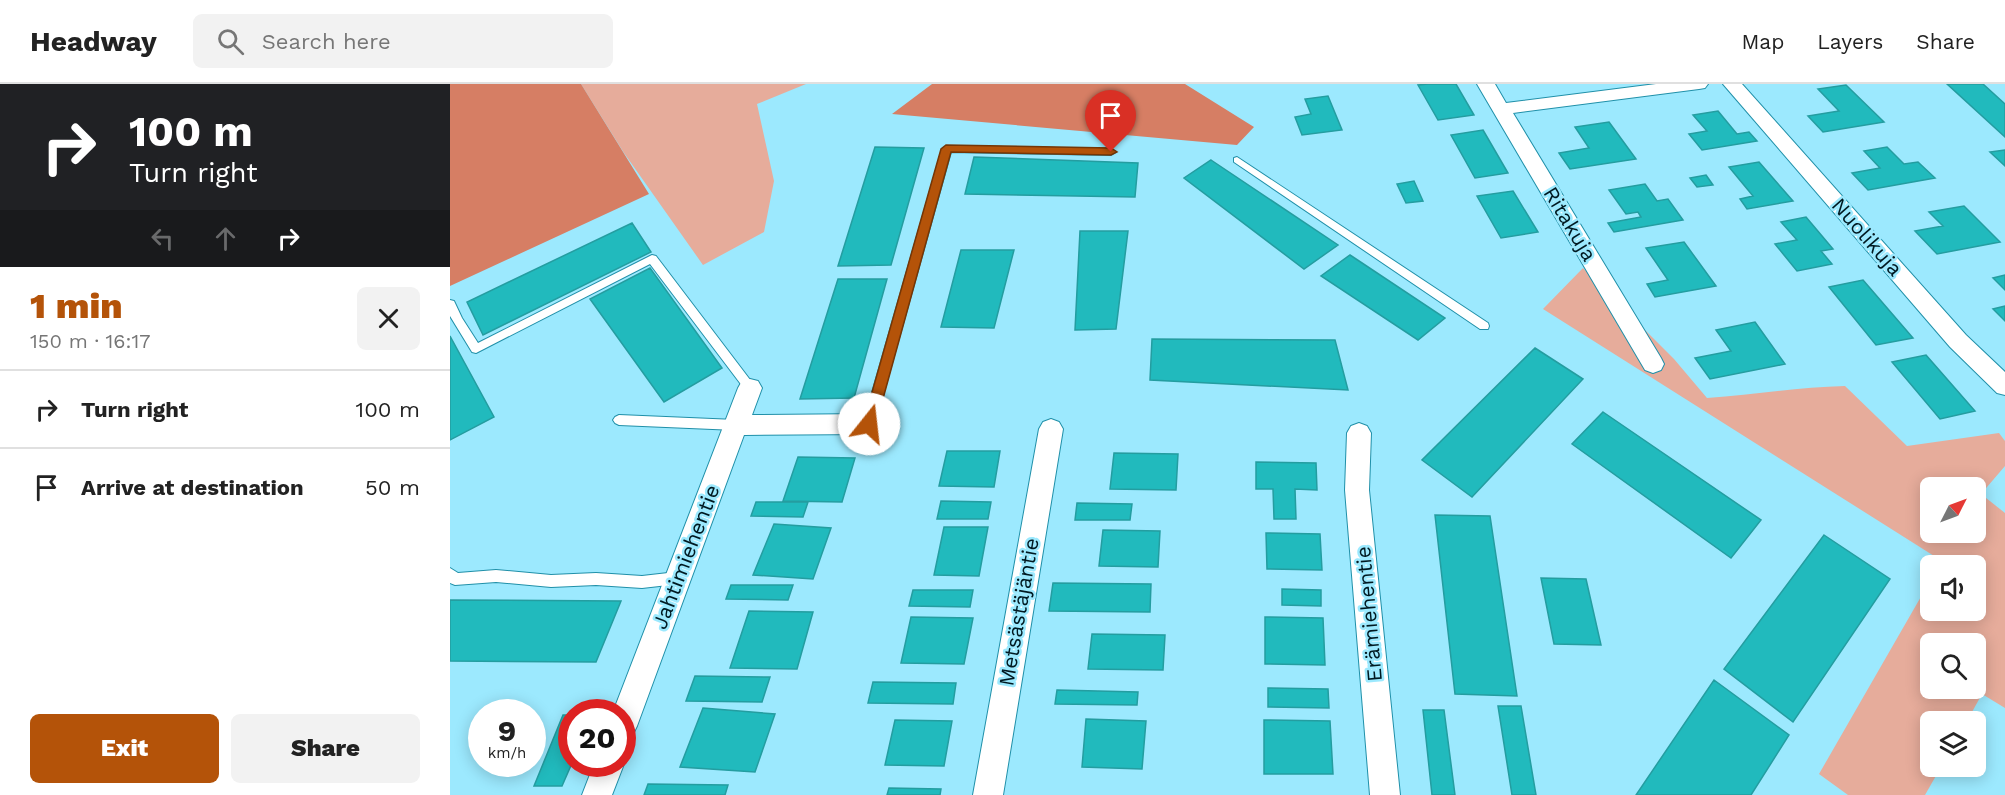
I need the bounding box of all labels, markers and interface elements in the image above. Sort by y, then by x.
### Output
search box [193,14,613,68]
text: Headway [30,25,157,58]
icon: search [214,25,247,58]
text: Search here [262,29,391,54]
text: Map [1741,29,1784,54]
text: Layers [1817,29,1883,54]
text: Share [1916,29,1975,54]
pin [1085,90,1136,152]
icon: arrive [1094,99,1127,132]
text: 100 m [129,107,253,156]
icon: right [30,108,108,186]
text: Turn right [129,157,258,189]
street label: Ritakuja [1538,182,1602,266]
street label: Nuolikuja [1827,193,1908,281]
icon: left [146,222,179,255]
icon: ahead [209,222,242,255]
icon: right [272,222,305,255]
text: 1 min [30,285,123,327]
button: close [357,287,420,350]
text: 150 m · 16:17 [30,329,150,353]
position arrow [837,392,901,456]
icon: right [30,393,63,426]
text: Turn right [81,397,188,422]
text: 100 m [356,397,420,422]
icon: arrive [30,471,63,504]
text: Arrive at destination [81,475,304,500]
text: 50 m [365,475,420,500]
north arrow [1920,477,1986,543]
map controls [1920,477,1986,777]
street label: Jahtimiehentie [646,481,725,633]
street label: Metsästäjäntie [993,536,1044,688]
street label: Erämiehentie [1350,545,1387,683]
button: sound [1920,555,1986,621]
button: search [1920,633,1986,699]
speed limit sign: 20 [558,699,636,777]
button: layers [1920,711,1986,777]
text: 9 [498,713,516,748]
button: Exit [30,714,219,783]
button: Share [231,714,420,783]
text: km/h [488,744,526,762]

